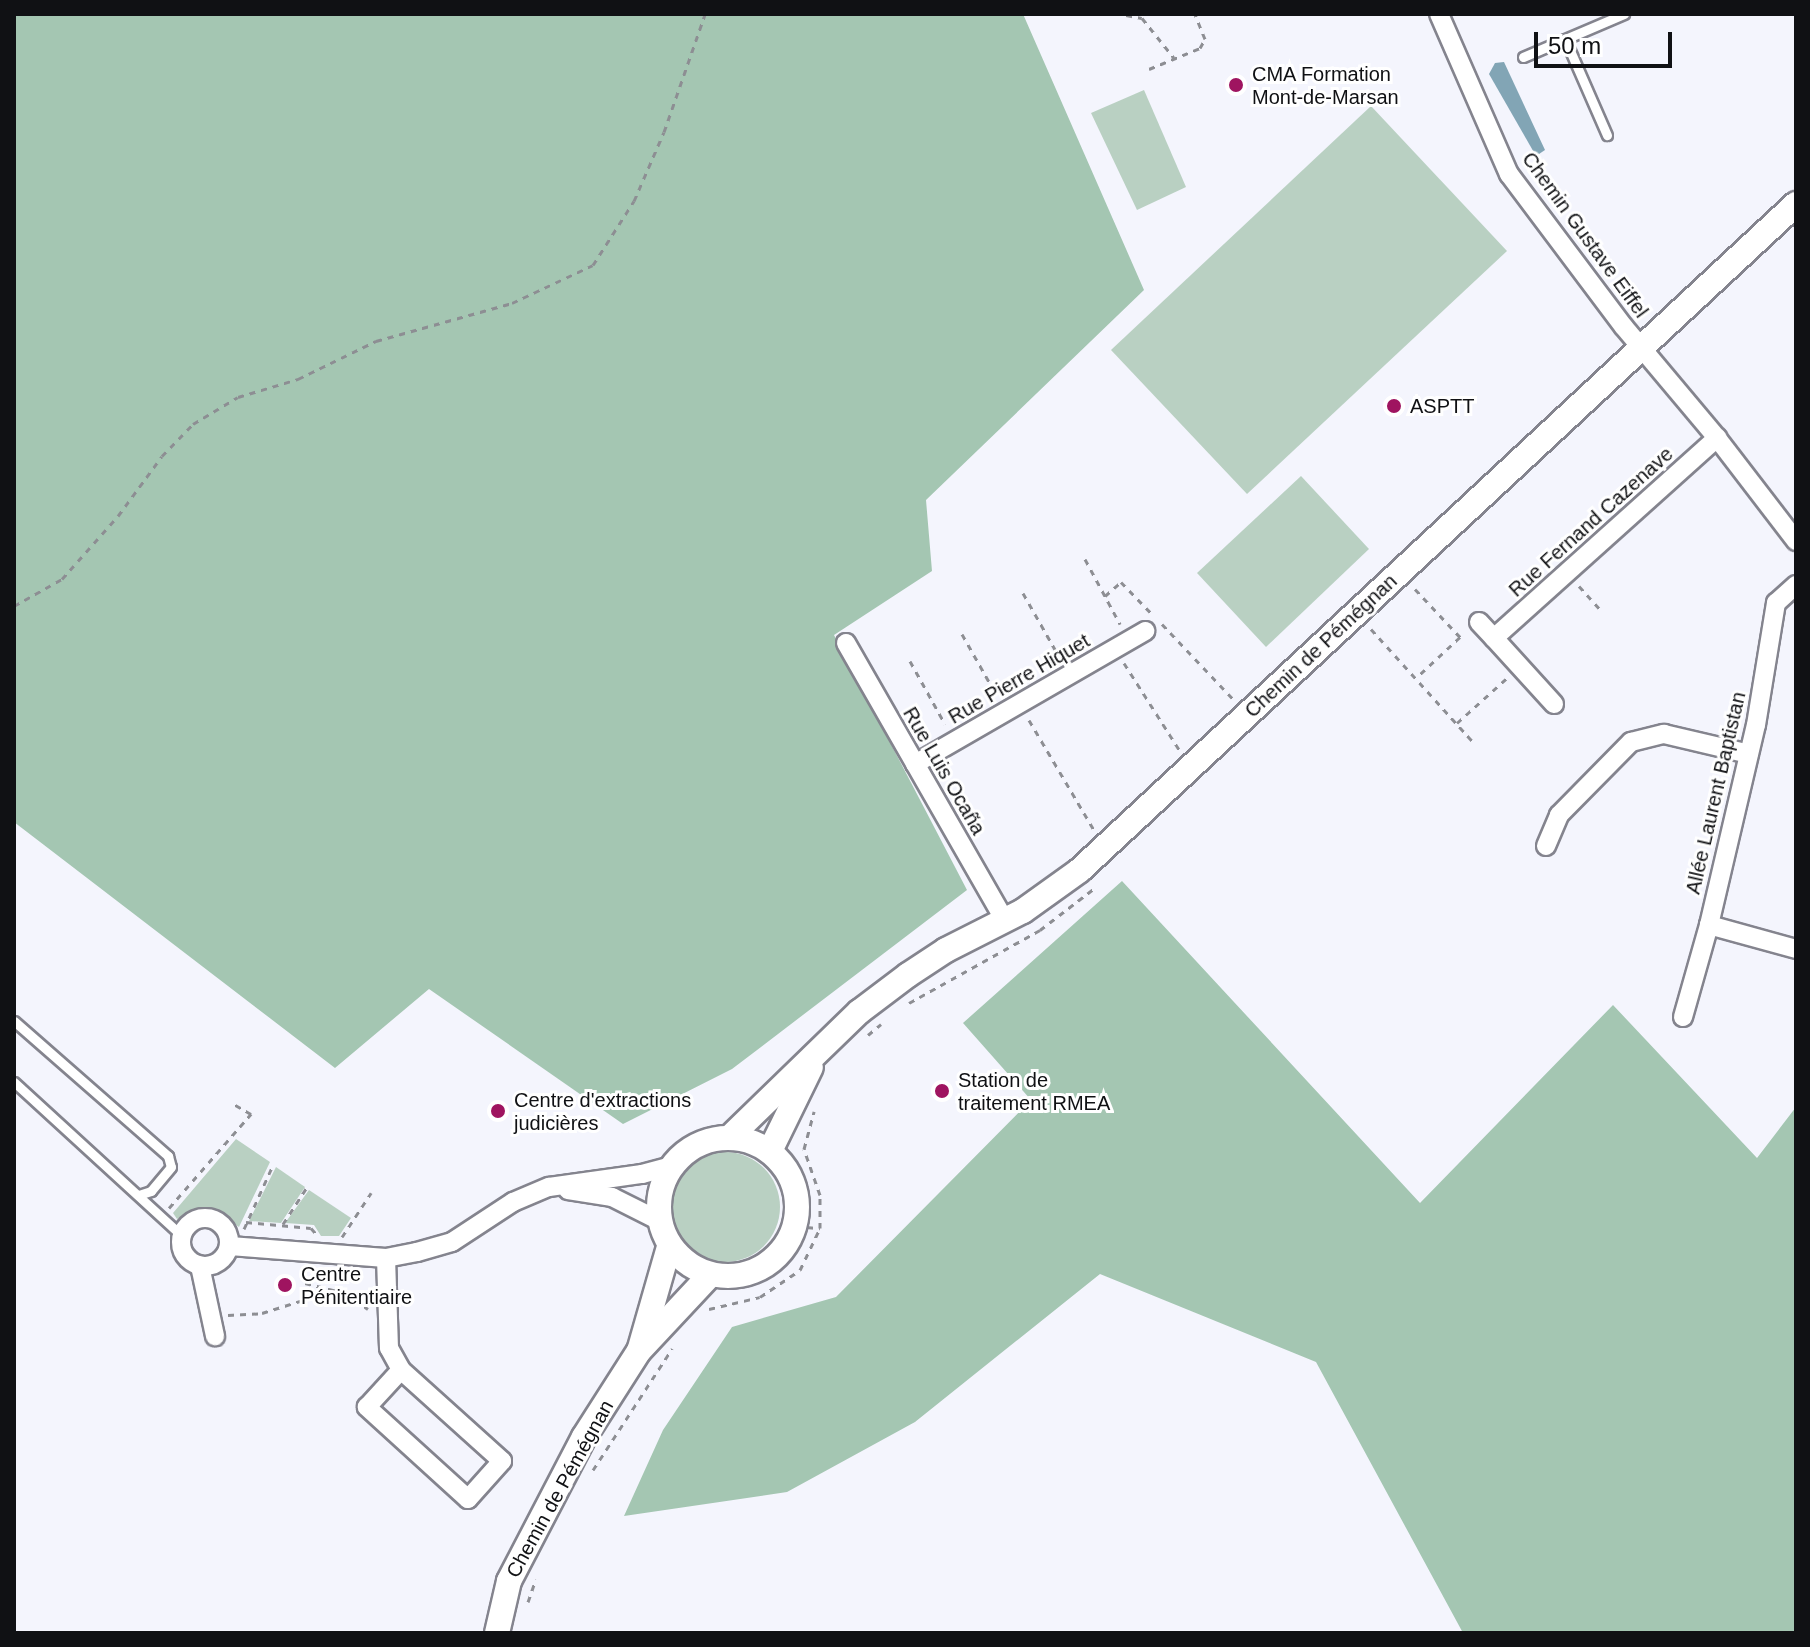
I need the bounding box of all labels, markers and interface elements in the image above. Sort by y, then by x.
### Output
scale bar [1538,16,1676,66]
text: 50 m [1548,32,1601,59]
place label: CMA Formation Mont-de-Marsan [1252,62,1399,109]
marker: CMA Formation Mont-de-Marsan [1227,76,1245,94]
street label: Chemin Gustave Eiffel [1517,148,1653,322]
place label: ASPTT [1410,394,1474,418]
marker: ASPTT [1385,397,1403,415]
street label: Rue Fernand Cazenave [1504,442,1678,602]
street label: Chemin de Pémégnan [1240,569,1402,723]
street label: Rue Pierre Hiquet [944,629,1094,729]
street label: Allée Laurent Baptistan [1681,690,1751,896]
street label: Rue Luis Ocaña [898,703,990,839]
place label: Station de traitement RMEA [958,1068,1110,1115]
marker: Station de traitement RMEA [933,1082,951,1100]
place label: Centre d'extractions judicières [514,1088,691,1135]
marker: Centre d'extractions judicières [489,1102,507,1120]
place label: Centre Pénitentiaire [301,1262,412,1309]
marker: Centre Pénitentiaire [276,1276,294,1294]
street label: Chemin de Pémégnan [501,1396,619,1582]

